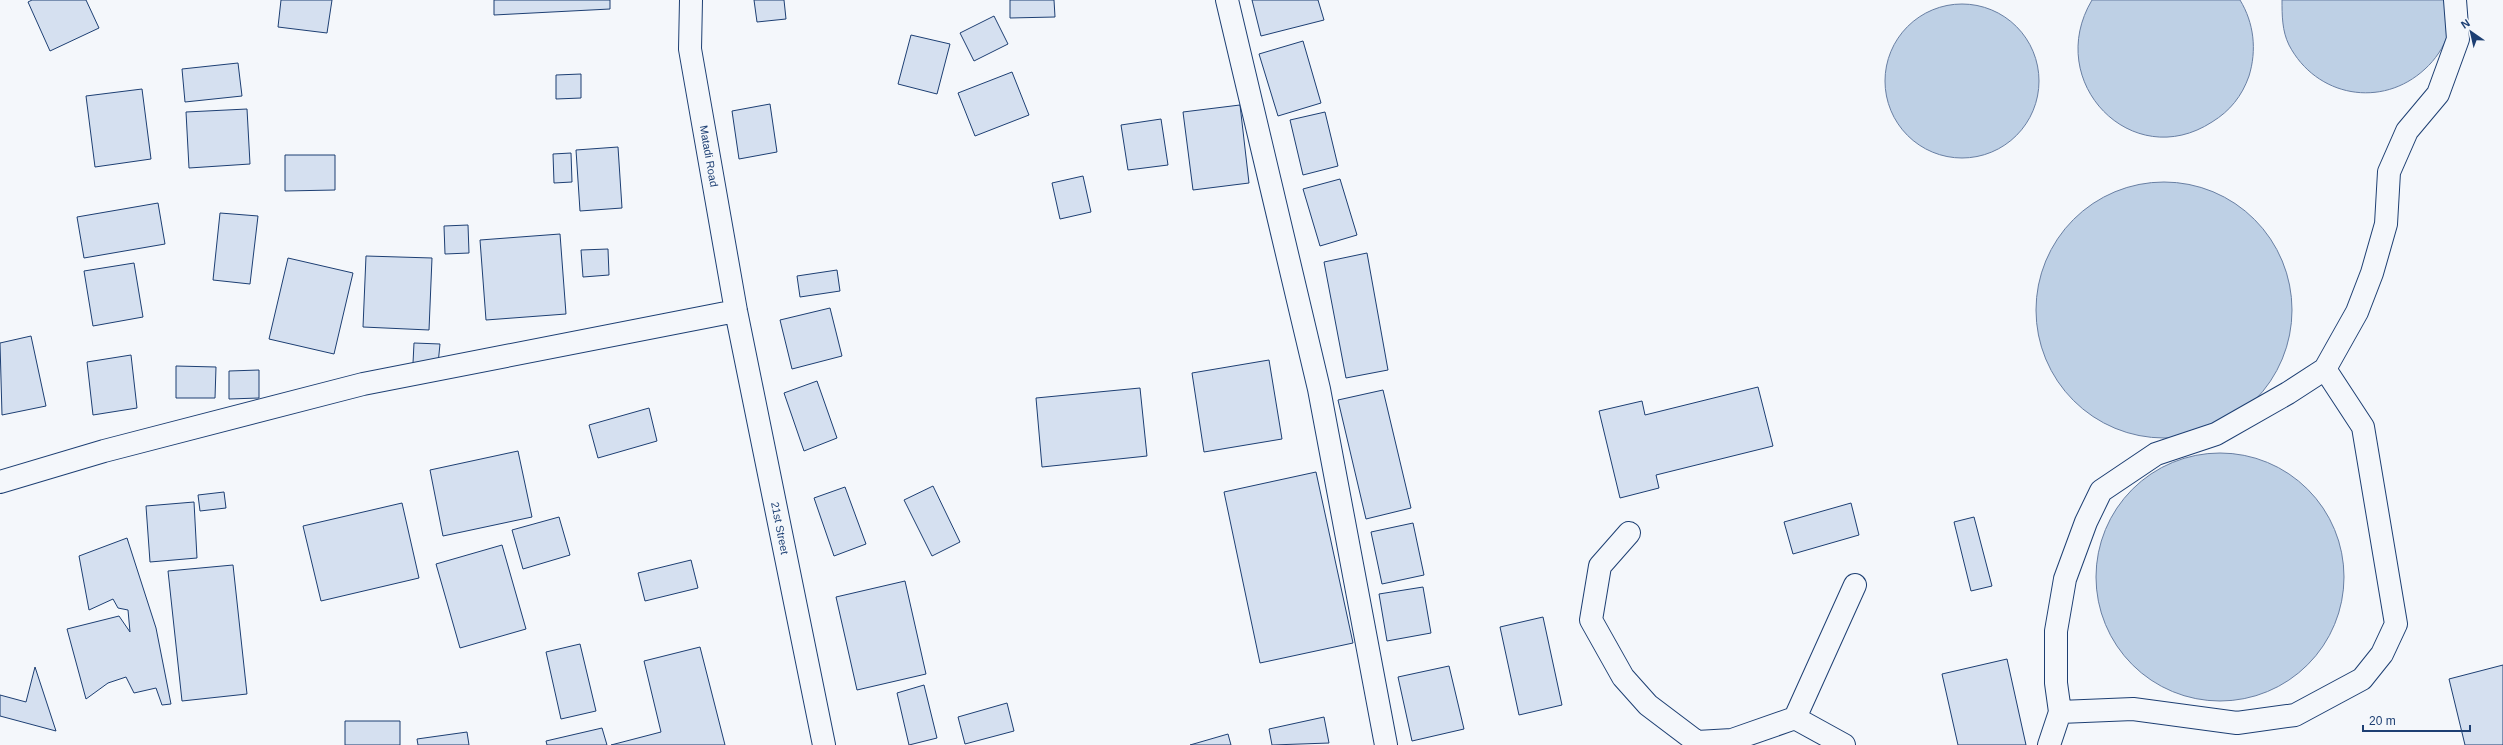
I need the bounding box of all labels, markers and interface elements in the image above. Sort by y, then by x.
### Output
north arrow [2451,12,2491,52]
text: N [2459,16,2472,31]
street label: Matadi Road [698,124,720,188]
street label: 21st Street [769,501,791,555]
scale bar [2363,707,2470,733]
text: 20 m [2369,714,2396,728]

